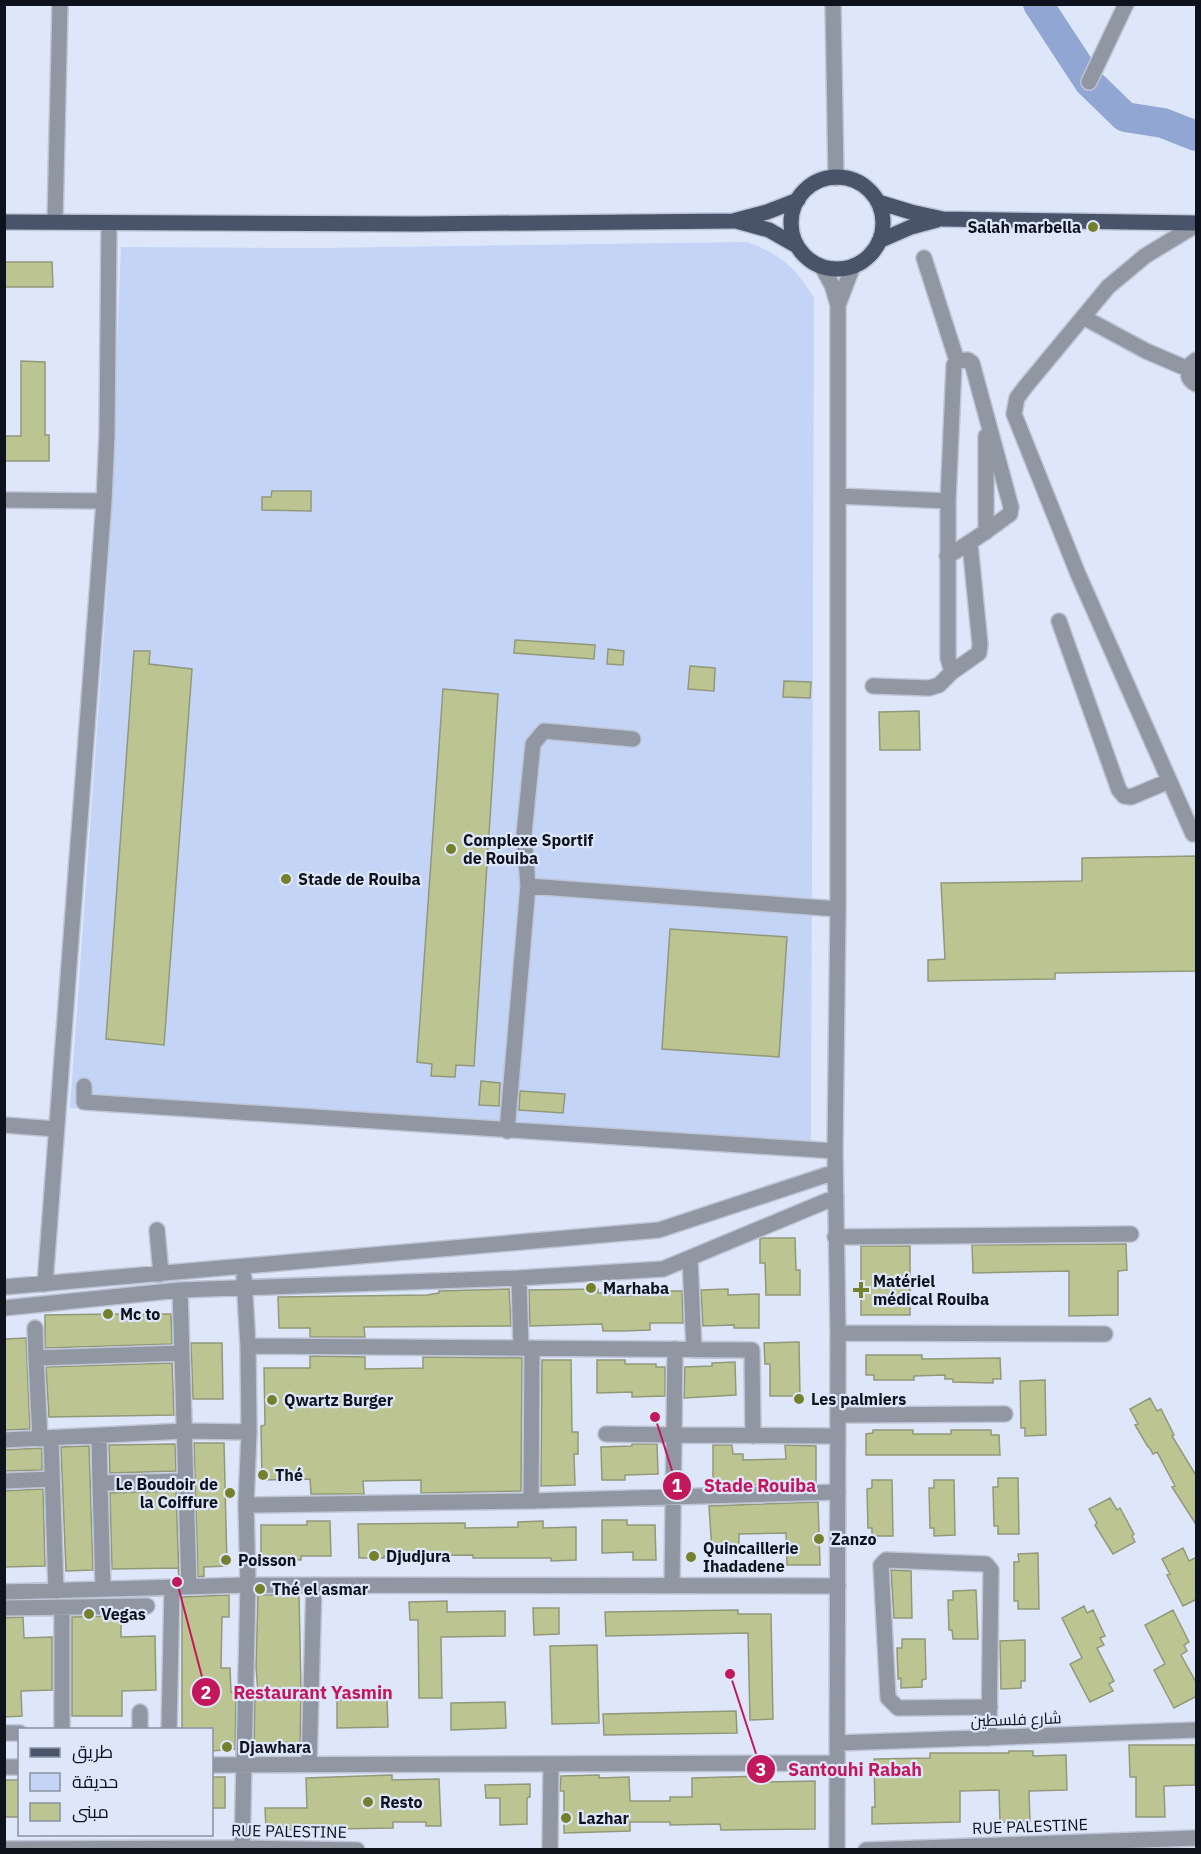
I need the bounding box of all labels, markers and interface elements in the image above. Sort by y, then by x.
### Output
place label: Salah marbella [967,217,1081,237]
marker: Salah marbella [1086,220,1100,234]
place label: Complexe Sportif de Rouiba [463,830,593,868]
marker: Complexe Sportif de Rouiba [444,842,458,856]
place label: Stade de Rouiba [298,869,421,889]
marker: Stade de Rouiba [279,872,293,886]
place label: Matériel médical Rouiba [873,1271,989,1309]
place label: Marhaba [603,1278,669,1298]
marker: Marhaba [584,1281,598,1295]
marker: Matériel médical Rouiba [854,1283,868,1297]
place label: Mc to [120,1304,160,1324]
marker: Mc to [101,1307,115,1321]
place label: Les palmiers [811,1389,906,1409]
place label: Qwartz Burger [284,1390,394,1410]
marker: Les palmiers [792,1392,806,1406]
marker: Qwartz Burger [265,1393,279,1407]
place label: Thé [275,1465,303,1485]
marker: Thé [256,1468,270,1482]
callout: Stade Rouiba [662,1468,829,1504]
place label: Le Boudoir de la Coiffure [115,1474,218,1512]
text: 1 [672,1474,683,1497]
text: Stade Rouiba [704,1474,816,1497]
marker: Le Boudoir de la Coiffure [223,1486,237,1500]
place label: Zanzo [831,1529,876,1549]
marker: Zanzo [812,1532,826,1546]
place label: Quincaillerie Ihadadene [703,1538,799,1576]
place label: Djudjura [386,1546,450,1566]
marker: Djudjura [367,1549,381,1563]
place label: Poisson [238,1550,296,1570]
marker: Quincaillerie Ihadadene [684,1550,698,1564]
marker: Poisson [219,1553,233,1567]
place label: Thé el asmar [272,1579,369,1599]
marker: Thé el asmar [253,1582,267,1596]
place label: Vegas [101,1604,146,1624]
marker: Vegas [82,1607,96,1621]
callout: Restaurant Yasmin [191,1674,405,1710]
text: 2 [201,1681,211,1704]
text: Restaurant Yasmin [233,1681,393,1704]
street label: شارع فلسطين [970,1707,1062,1733]
legend [18,1728,213,1836]
place label: Djawhara [239,1737,311,1757]
text: طريق [72,1740,113,1764]
marker: Djawhara [220,1740,234,1754]
callout: Santouhi Rabah [746,1751,934,1787]
text: 3 [756,1758,766,1781]
text: Santouhi Rabah [788,1758,922,1781]
text: حديقة [72,1770,118,1793]
place label: Resto [380,1792,423,1812]
marker: Resto [361,1795,375,1809]
text: مبنى [72,1800,109,1823]
place label: Lazhar [578,1808,630,1828]
marker: Lazhar [559,1811,573,1825]
street label: RUE PALESTINE [972,1814,1088,1838]
street label: RUE PALESTINE [231,1820,347,1842]

